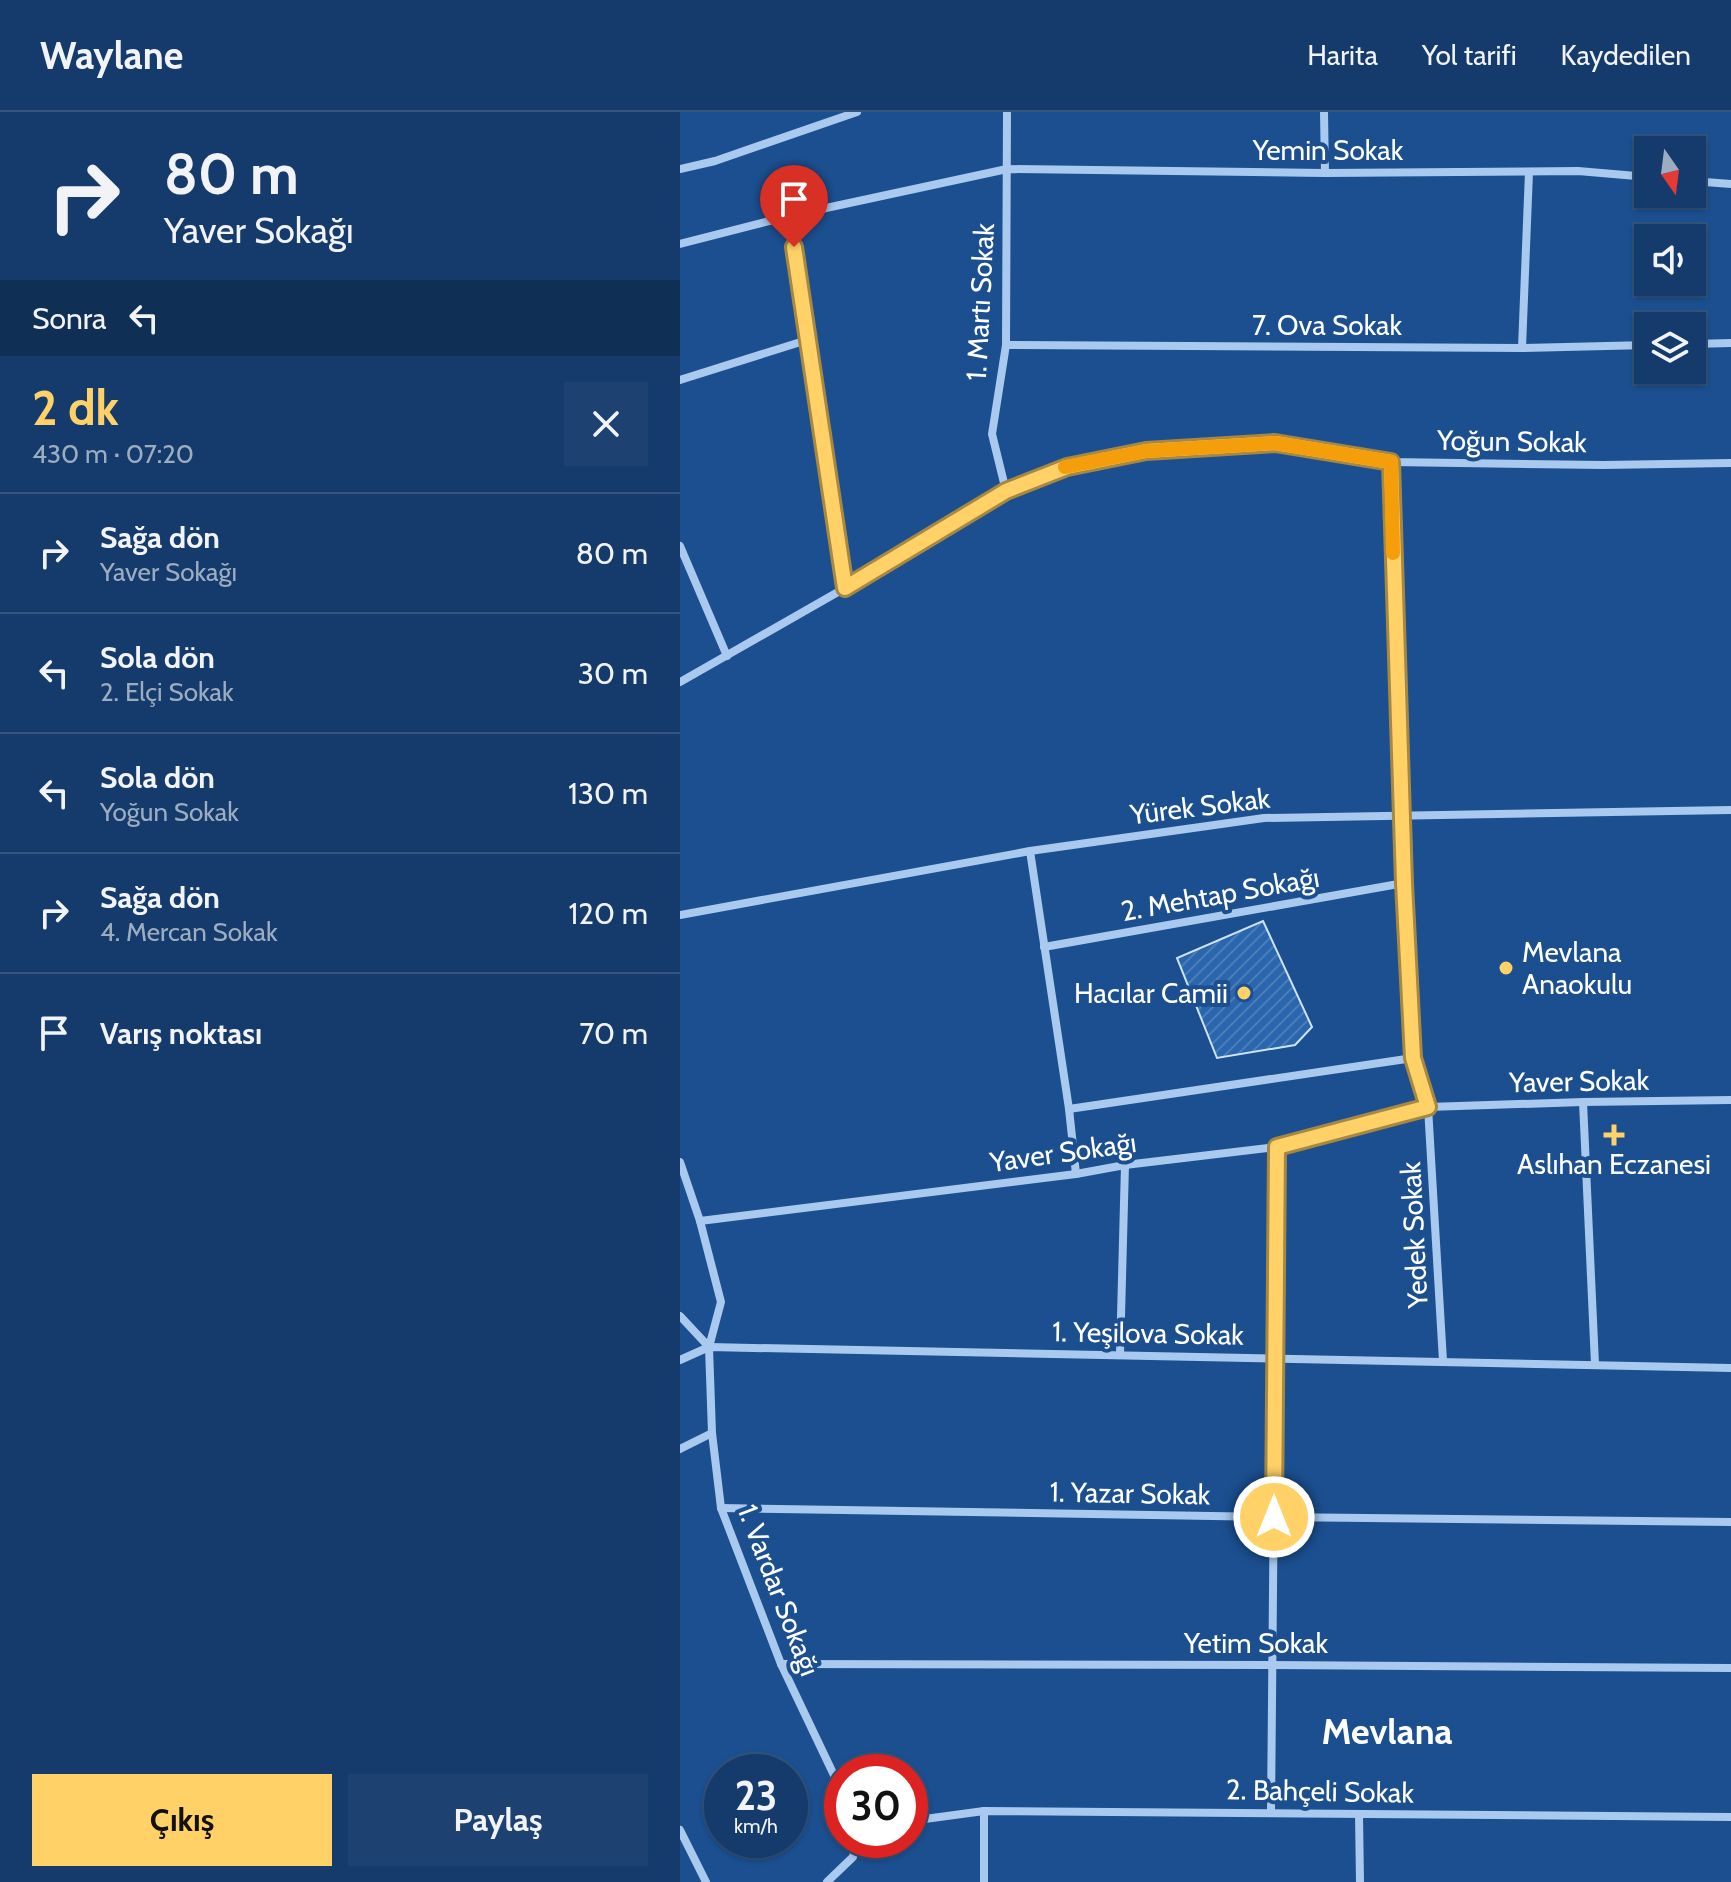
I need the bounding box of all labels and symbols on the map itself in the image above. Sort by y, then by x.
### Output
street label: Yemin Sokak [1252,133,1404,167]
north arrow [1634,136,1706,208]
pin [760,165,828,247]
street label: 1. Martı Sokak [959,222,1001,382]
street label: 7. Ova Sokak [1252,308,1403,342]
street label: Yoğun Sokak [1436,423,1588,459]
street label: Yürek Sokak [1127,781,1272,832]
street label: 2. Mehtap Sokağı [1118,860,1322,928]
place label: Mevlana Anaokulu [1522,935,1632,1001]
marker: Mevlana Anaokulu [1497,959,1515,977]
place label: Hacılar Camii [1074,976,1228,1010]
marker: Hacılar Camii [1235,984,1253,1002]
street label: Yaver Sokak [1508,1063,1650,1099]
street label: Yaver Sokağı [987,1125,1138,1179]
marker: Aslıhan Eczanesi [1605,1126,1623,1144]
place label: Aslıhan Eczanesi [1517,1147,1711,1181]
street label: Yedek Sokak [1393,1160,1435,1310]
street label: 1. Yeşilova Sokak [1052,1314,1245,1352]
street label: 1. Yazar Sokak [1049,1475,1211,1511]
position arrow [1232,1475,1316,1559]
street label: 1. Vardar Sokağı [731,1500,827,1680]
street label: Yetim Sokak [1183,1626,1329,1660]
district label: Mevlana [1322,1709,1453,1753]
speed limit sign: 30 [824,1754,928,1858]
street label: 2. Bahçeli Sokak [1226,1772,1415,1810]

